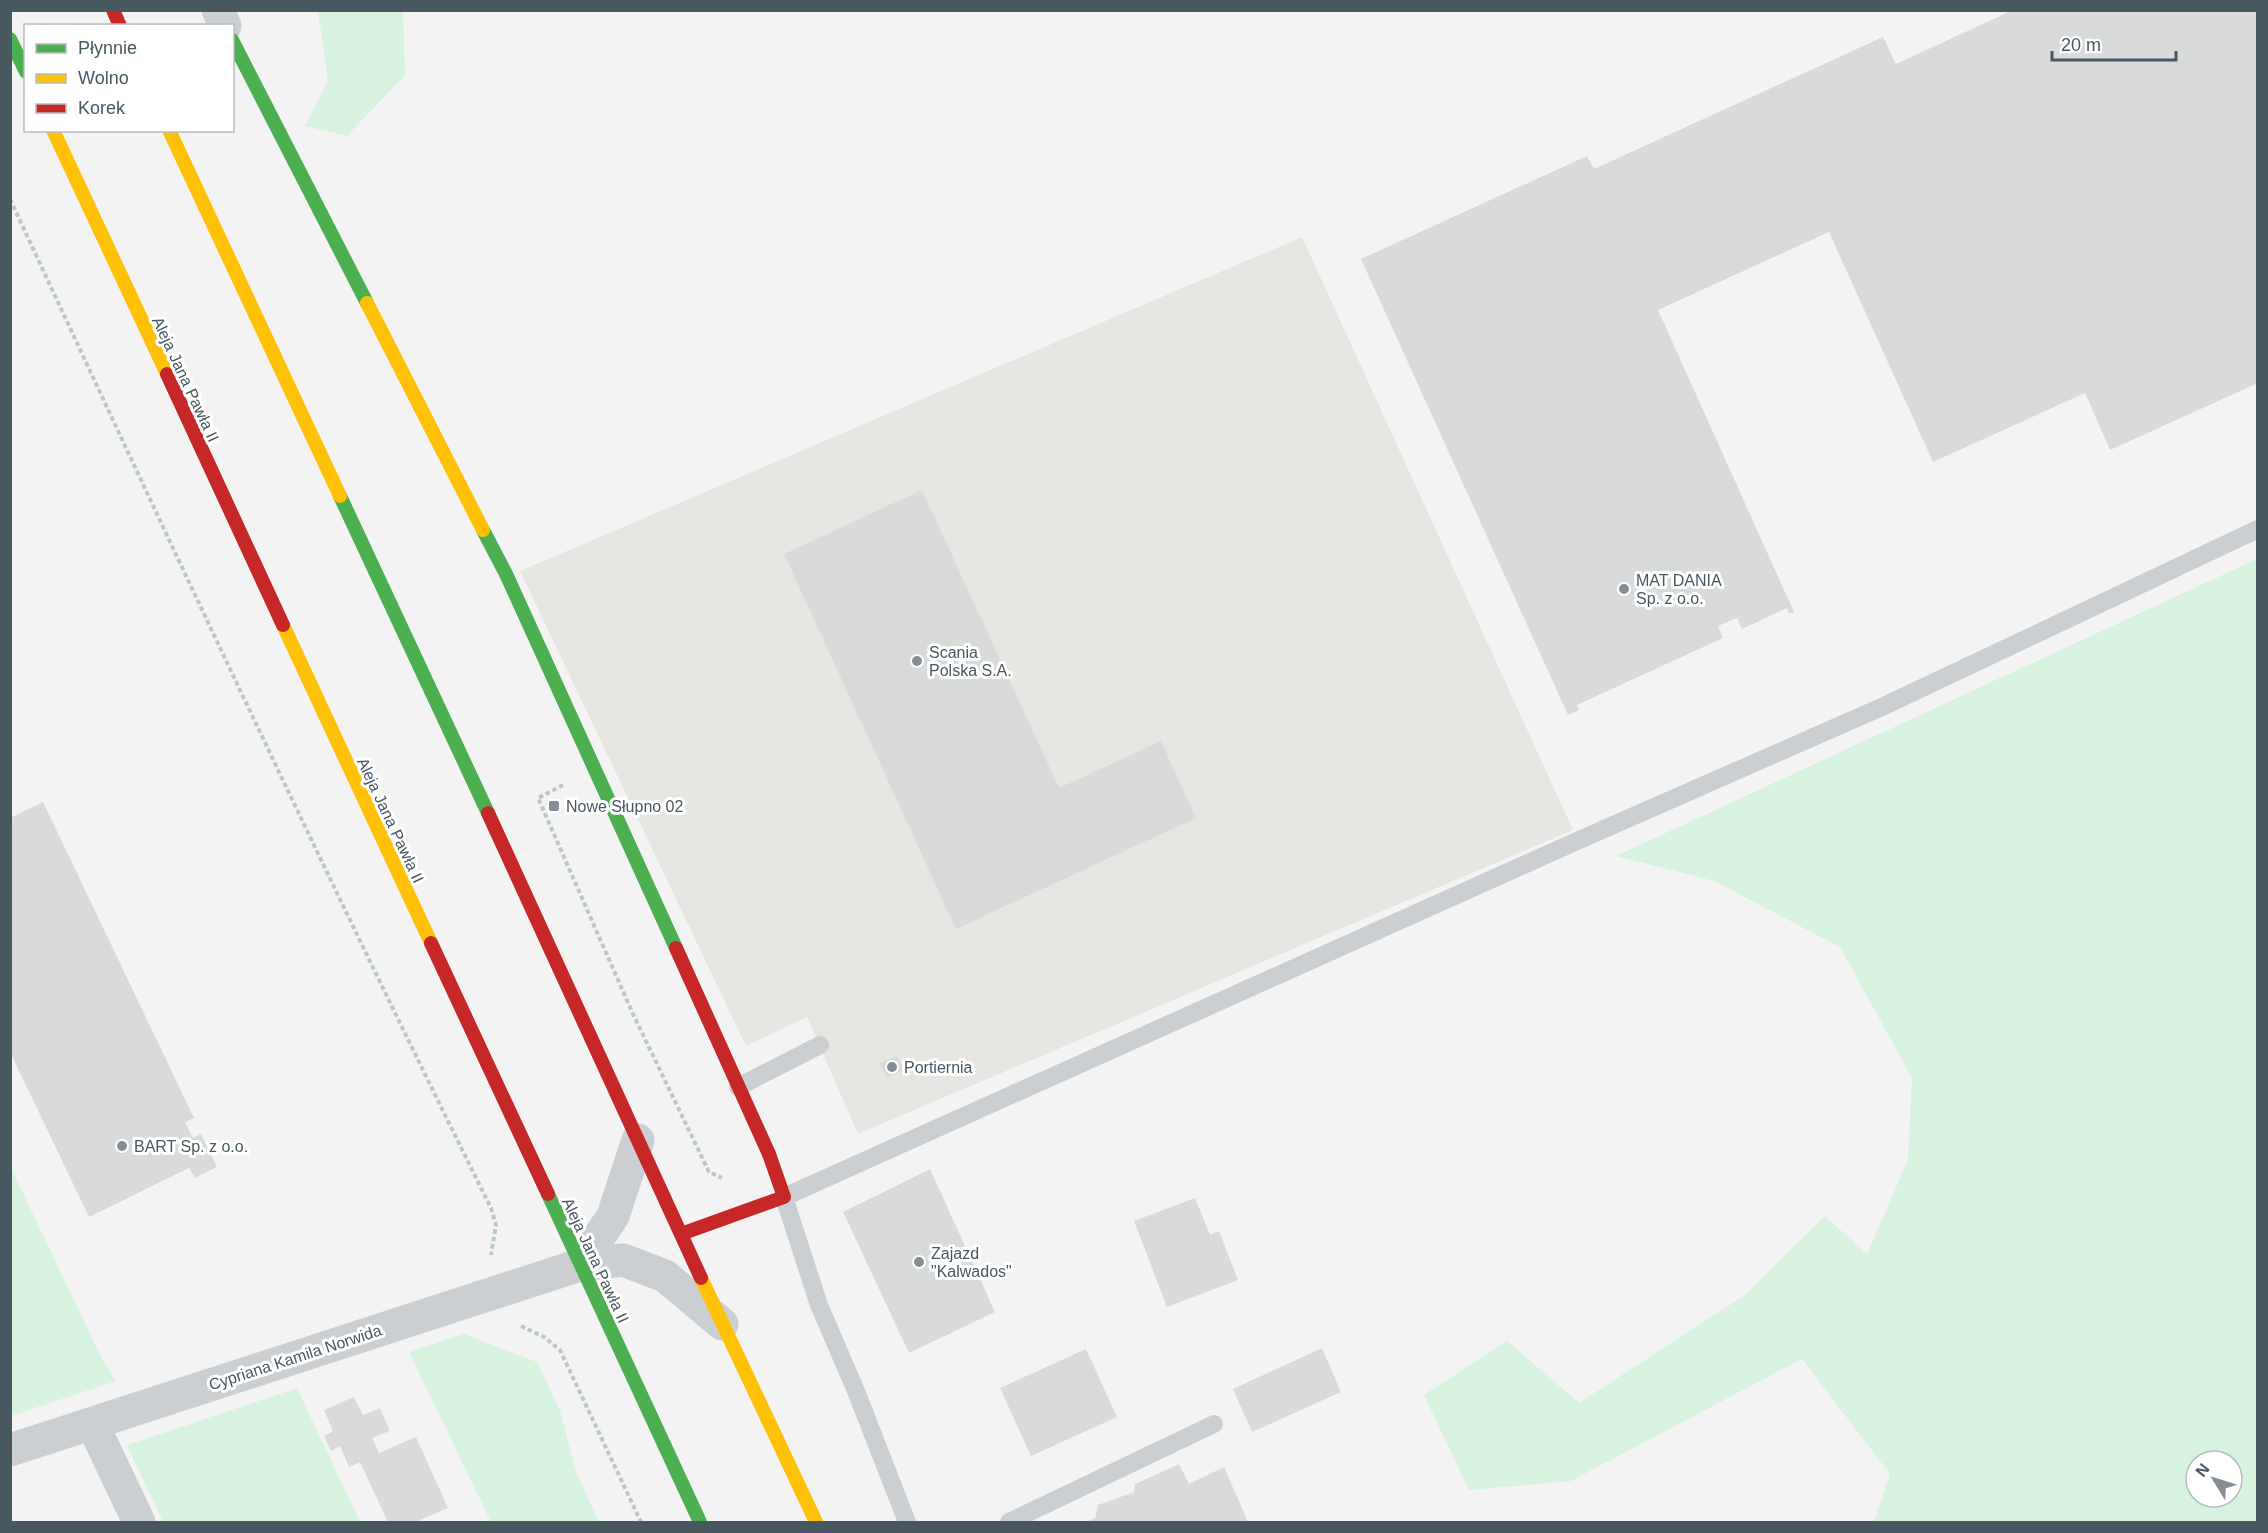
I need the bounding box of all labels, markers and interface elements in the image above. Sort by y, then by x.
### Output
legend [24,24,234,132]
scale bar [2052,24,2176,62]
text: 20 m [2061,35,2101,55]
text: Płynnie [78,38,137,58]
text: Wolno [78,68,129,88]
text: Korek [78,98,126,118]
street label: Aleja Jana Pawła II [149,314,222,444]
place label: MAT DANIA Sp. z o.o. [1636,572,1722,607]
marker: MAT DANIA Sp. z o.o. [1617,582,1631,596]
place label: Scania Polska S.A. [929,644,1012,679]
marker: Scania Polska S.A. [910,654,924,668]
street label: Aleja Jana Pawła II [354,755,427,885]
place label: Nowe Słupno 02 [566,798,684,815]
marker: Nowe Słupno 02 [547,799,561,813]
place label: Portiernia [904,1059,973,1076]
marker: Portiernia [885,1060,899,1074]
place label: BART Sp. z o.o. [134,1138,248,1155]
marker: BART Sp. z o.o. [115,1139,129,1153]
street label: Aleja Jana Pawła II [559,1195,632,1325]
place label: Zajazd "Kalwados" [931,1245,1012,1280]
marker: Zajazd "Kalwados" [912,1255,926,1269]
street label: Cypriana Kamila Norwida [207,1321,384,1393]
north arrow [2184,1449,2244,1509]
text: N [2192,1460,2213,1480]

